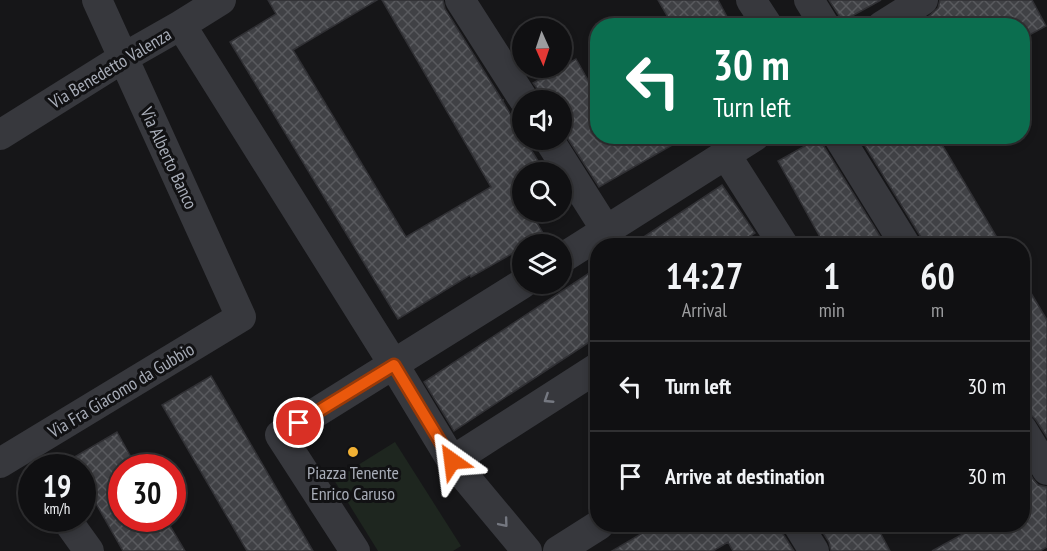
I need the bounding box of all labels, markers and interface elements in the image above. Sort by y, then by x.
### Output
north arrow [512,18,572,78]
map controls [512,18,572,294]
street label: Via Benedetto Valenza [44,22,175,114]
text: 30 m [713,37,790,92]
icon: left [614,42,692,120]
button: sound [512,90,572,150]
text: Turn left [713,90,791,124]
street label: Via Alberto Banco [135,102,203,213]
button: search [512,162,572,222]
button: layers [512,234,572,294]
text: 14:27 [665,252,743,299]
text: 1 [823,252,840,299]
text: 60 [920,252,955,299]
text: Arrival [682,297,727,323]
text: min [819,297,845,323]
text: m [931,297,944,323]
street label: Via Fra Giacomo da Gubbio [43,337,199,443]
icon: left [614,370,647,403]
text: Turn left [665,372,731,400]
text: 30 m [967,372,1006,400]
one-way arrow [544,392,554,404]
pin [273,397,324,448]
icon: arrive [282,406,315,439]
position arrow [420,429,484,493]
marker: Piazza Tenente Enrico Caruso [346,445,360,459]
speed limit sign: 30 [108,454,186,532]
icon: arrive [614,460,647,493]
place label: Piazza Tenente Enrico Caruso [307,461,399,505]
text: Arrive at destination [665,462,825,490]
text: 30 m [967,462,1006,490]
text: 19 [43,466,71,505]
text: km/h [44,499,70,518]
one-way arrow [497,516,508,527]

